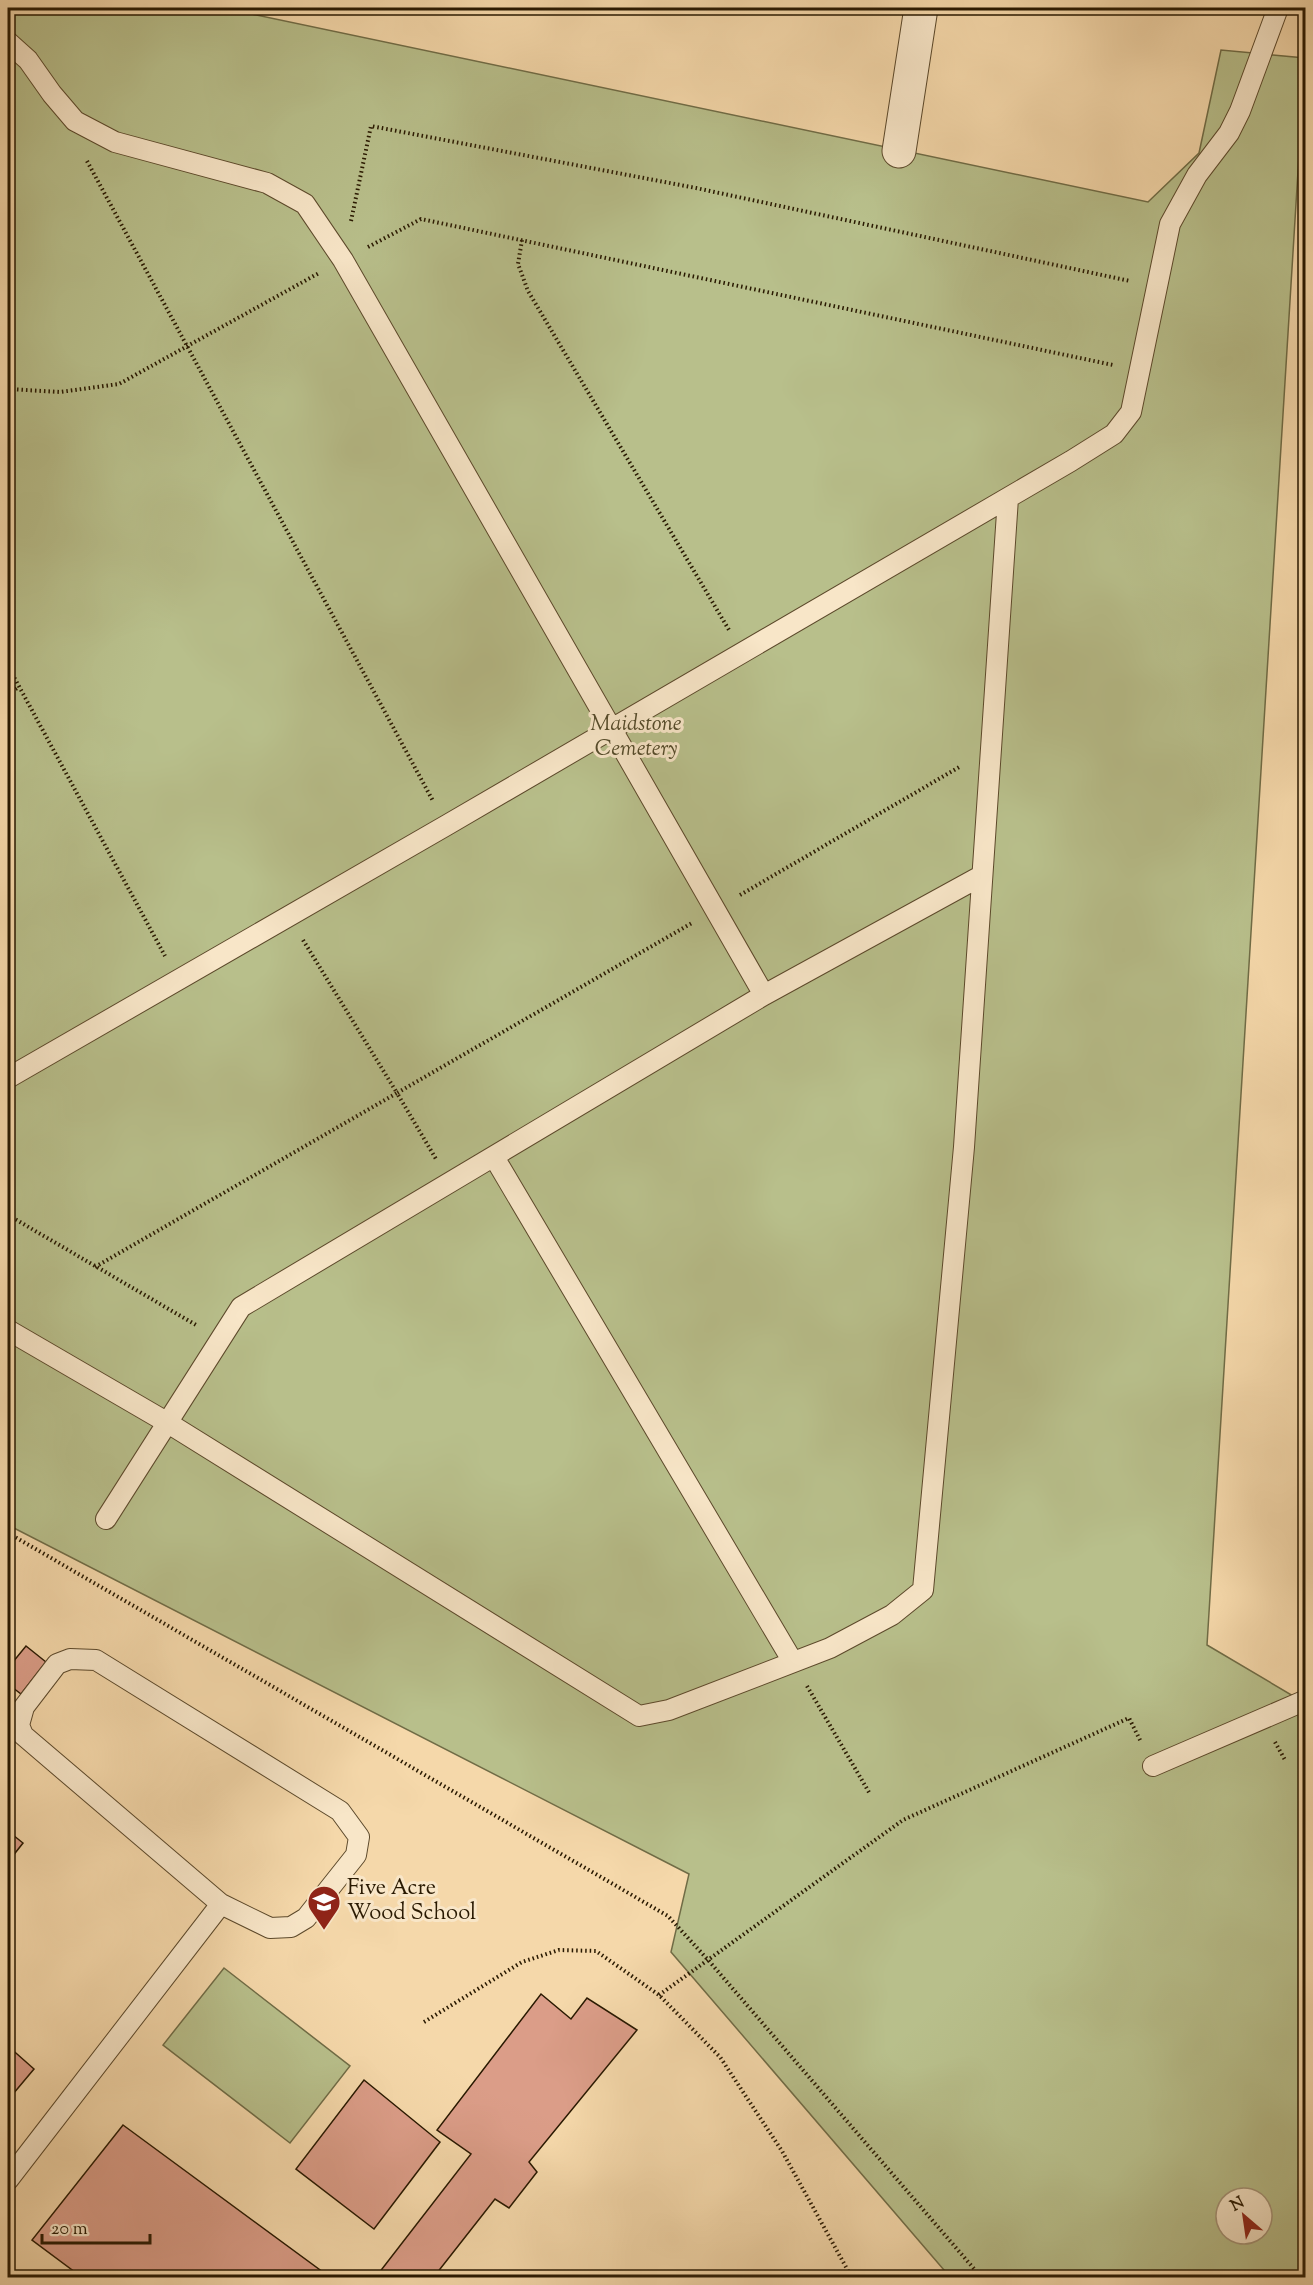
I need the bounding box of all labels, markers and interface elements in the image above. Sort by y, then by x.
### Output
park label: Maidstone Cemetery [590,709,682,766]
place label: Five Acre Wood School [347,1873,476,1930]
school or university icon: Five Acre Wood School [306,1884,342,1931]
north arrow [1214,2186,1274,2246]
text: N [1227,2192,1249,2218]
scale bar [42,2207,150,2245]
text: 20 m [51,2217,88,2243]

